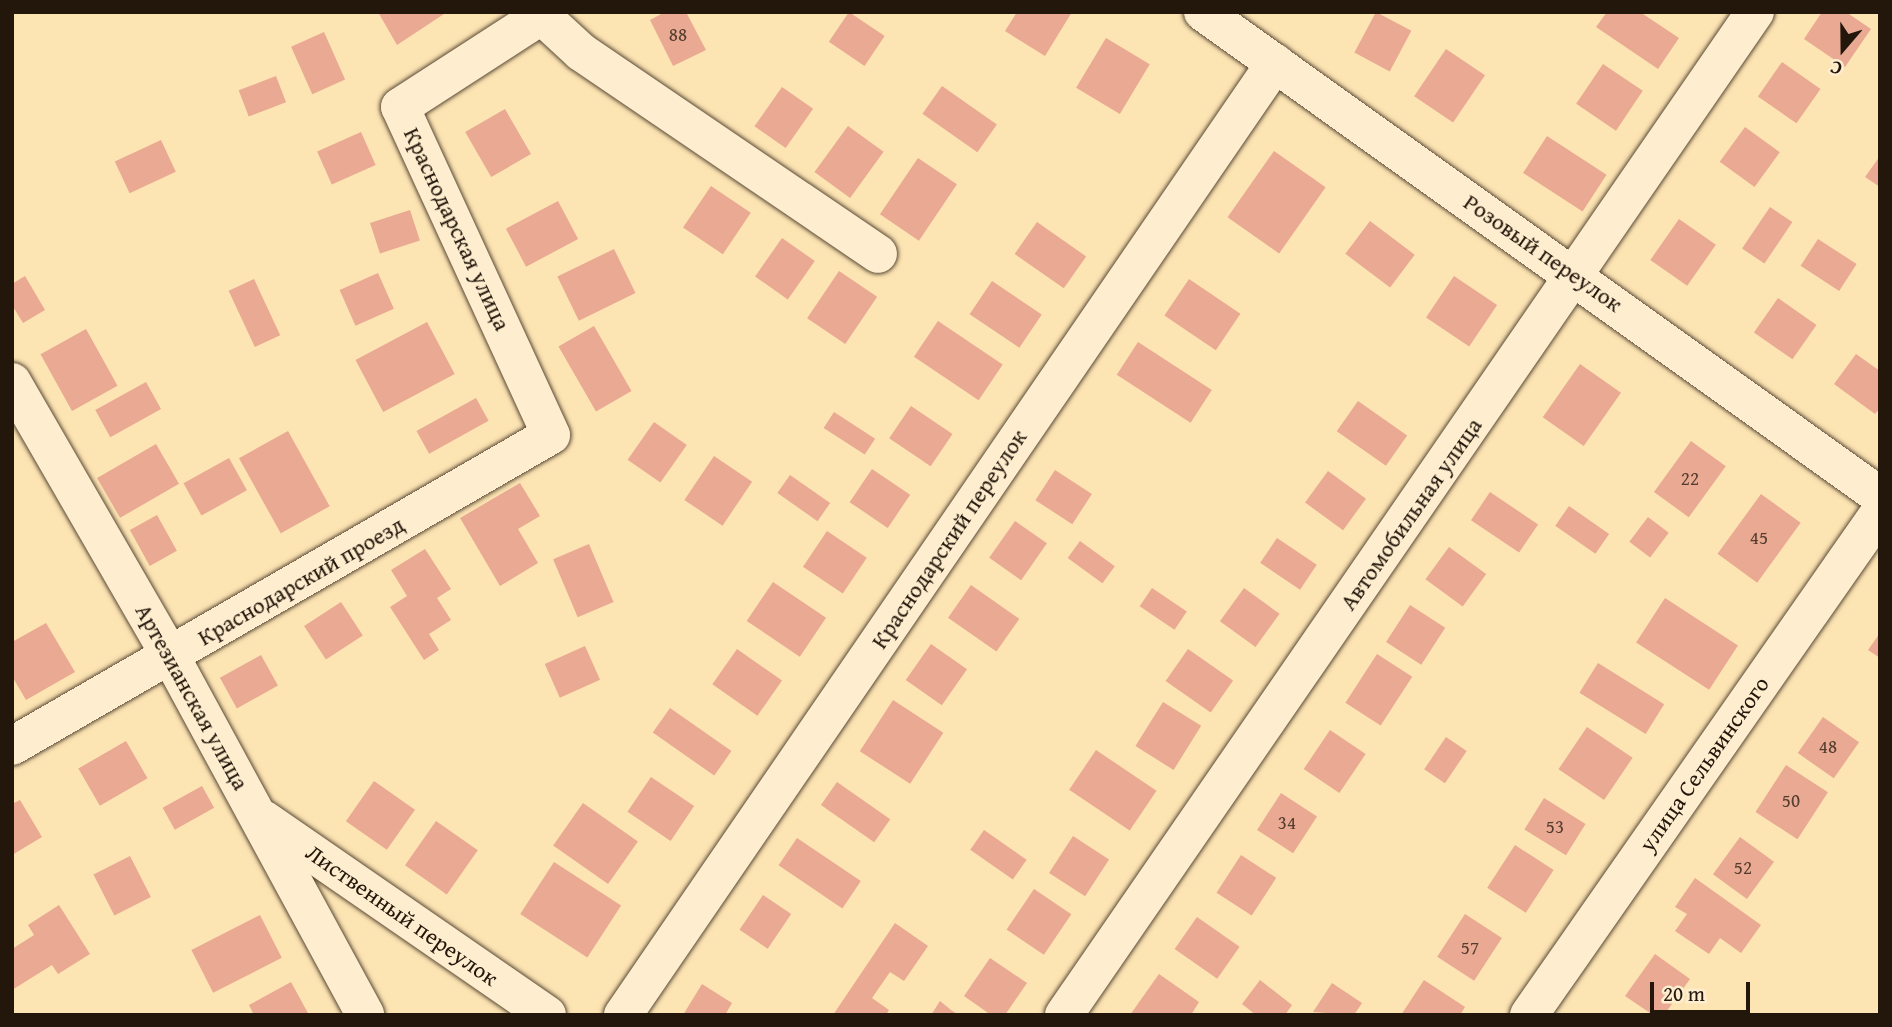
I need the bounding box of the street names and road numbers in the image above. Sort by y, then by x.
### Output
street label: Краснодарская улица [398,123,516,335]
street label: Розовый переулок [1458,188,1628,318]
street label: Автомобильная улица [1334,413,1488,615]
street label: Краснодарский переулок [865,424,1033,654]
street label: Краснодарский проезд [193,511,409,651]
street label: Артезианская улица [129,599,255,795]
street label: улица Сельвинского [1633,671,1775,857]
street label: Лиственный переулок [301,838,503,992]

